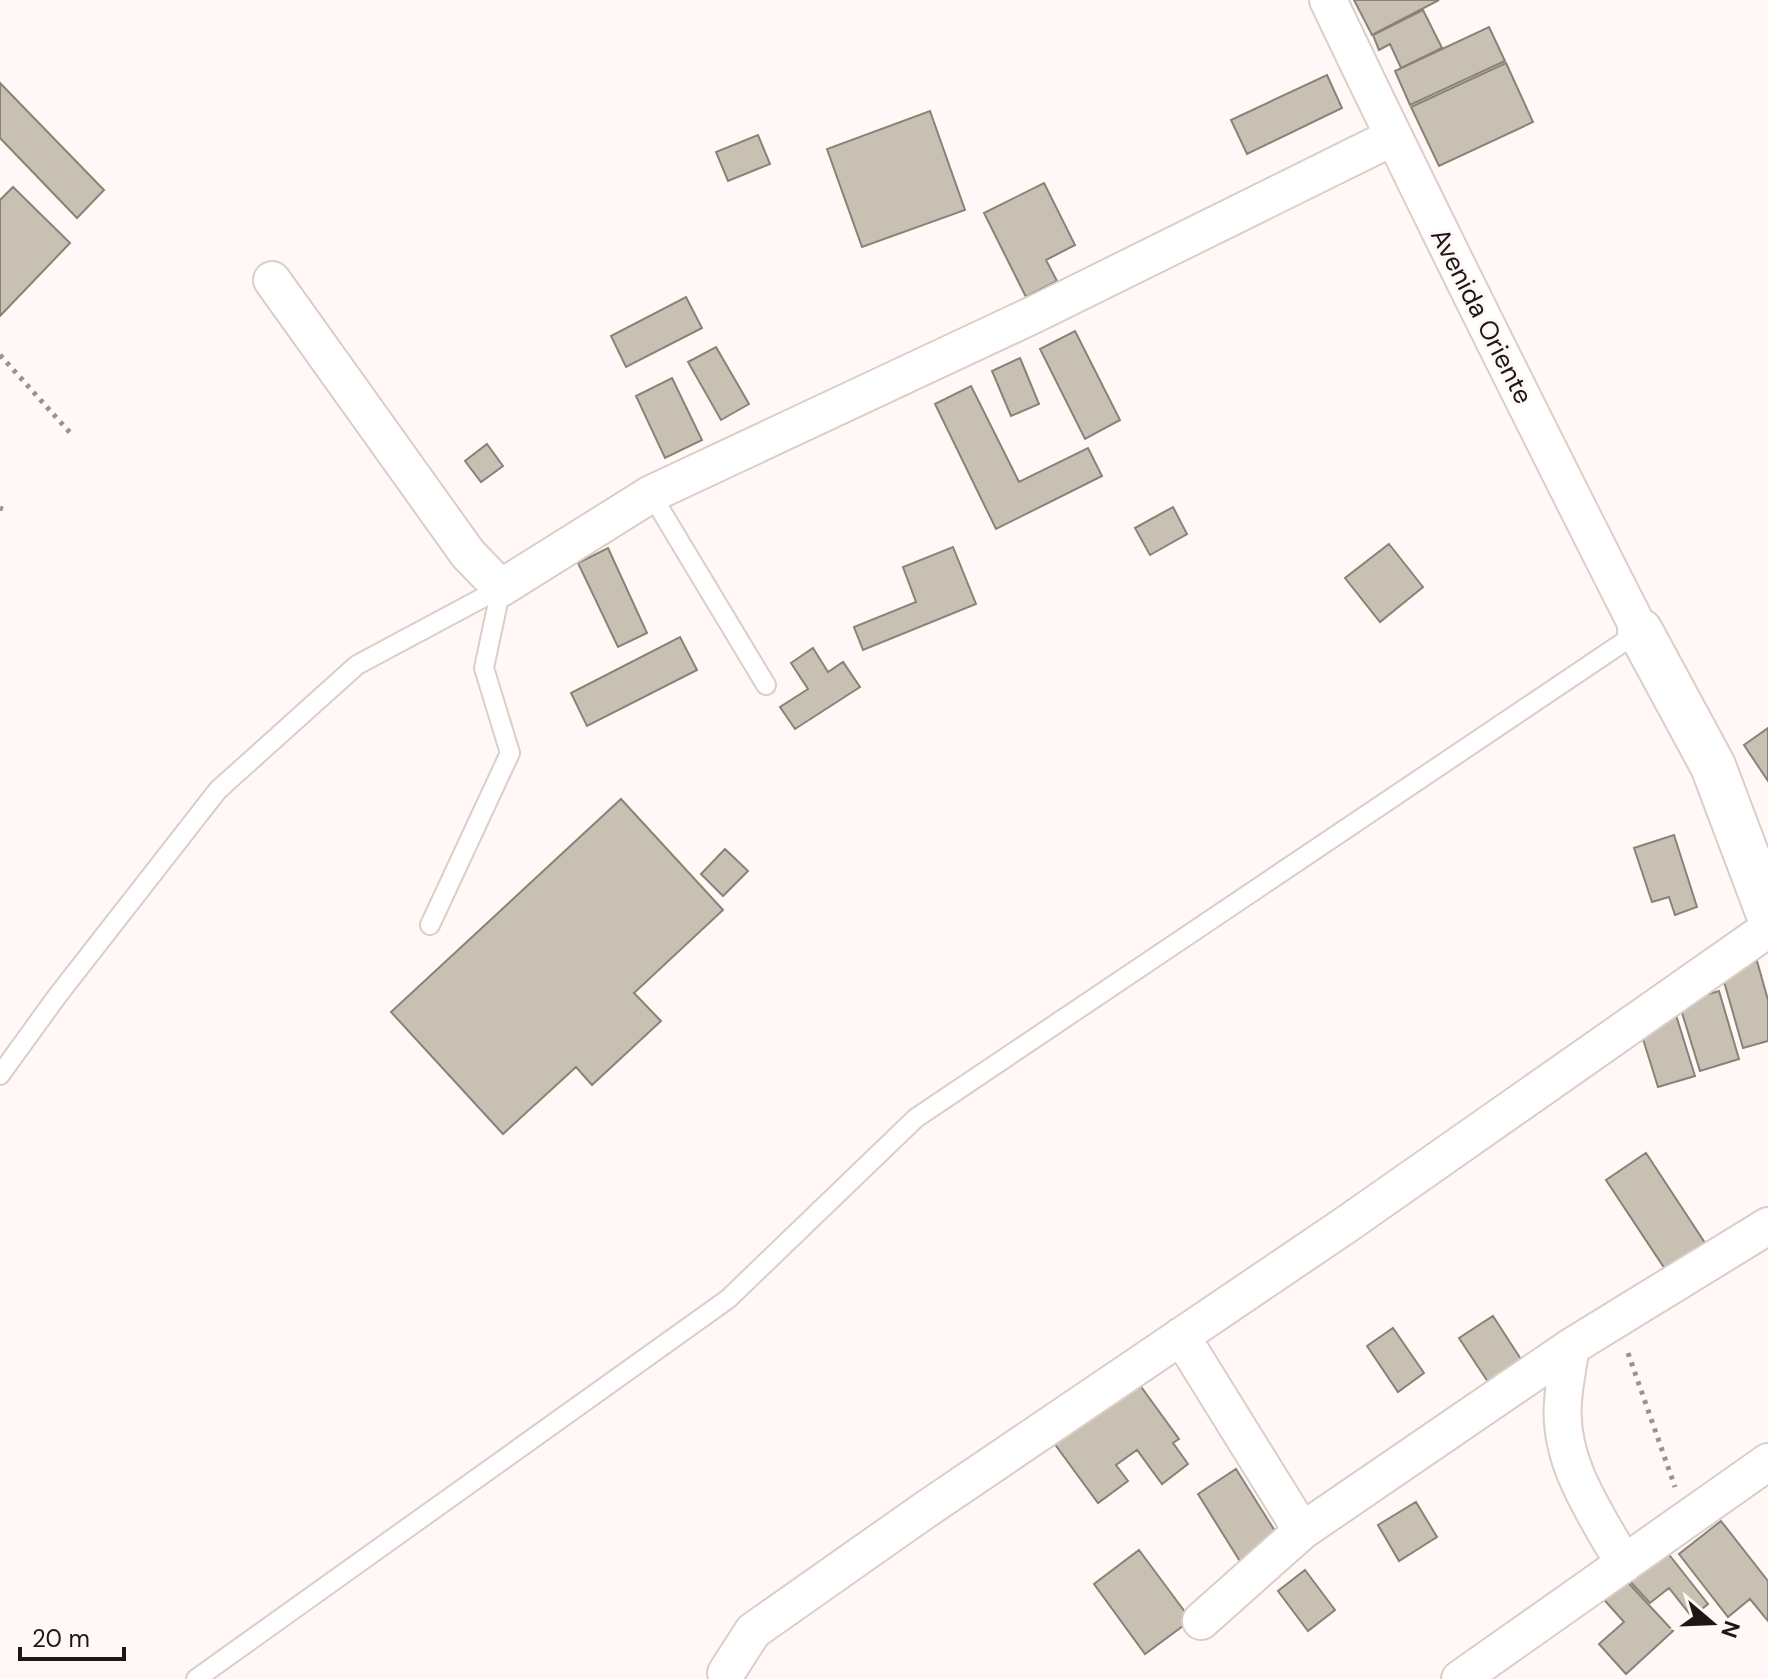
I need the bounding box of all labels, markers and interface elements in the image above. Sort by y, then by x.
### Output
street label: Avenida Oriente [1423,222,1541,410]
north arrow [1672,1583,1752,1663]
scale bar [20,1611,124,1661]
text: N [1714,1617,1747,1642]
text: 20 m [32,1623,90,1654]

